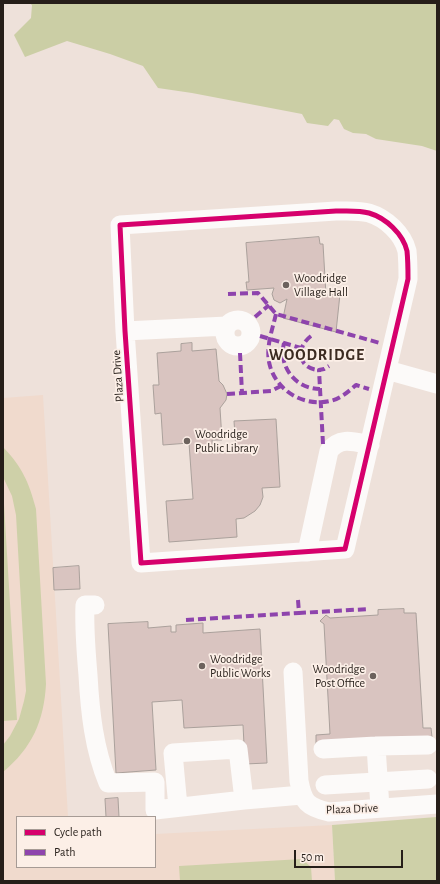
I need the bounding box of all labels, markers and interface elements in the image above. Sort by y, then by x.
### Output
place label: Woodridge Village Hall [294,271,348,299]
marker: Woodridge Village Hall [281,280,291,290]
district label: WOODRIDGE [269,345,365,365]
street label: Plaza Drive [109,349,127,403]
place label: Woodridge Public Library [195,427,258,455]
marker: Woodridge Public Library [182,436,192,446]
place label: Woodridge Public Works [210,652,271,680]
marker: Woodridge Public Works [197,661,207,671]
place label: Woodridge Post Office [312,662,365,690]
marker: Woodridge Post Office [368,671,378,681]
street label: Plaza Drive [326,801,378,817]
legend [16,816,156,868]
text: Cycle path [54,826,102,838]
scale bar [296,842,405,868]
text: Path [54,846,76,858]
text: 50 m [301,851,324,863]

